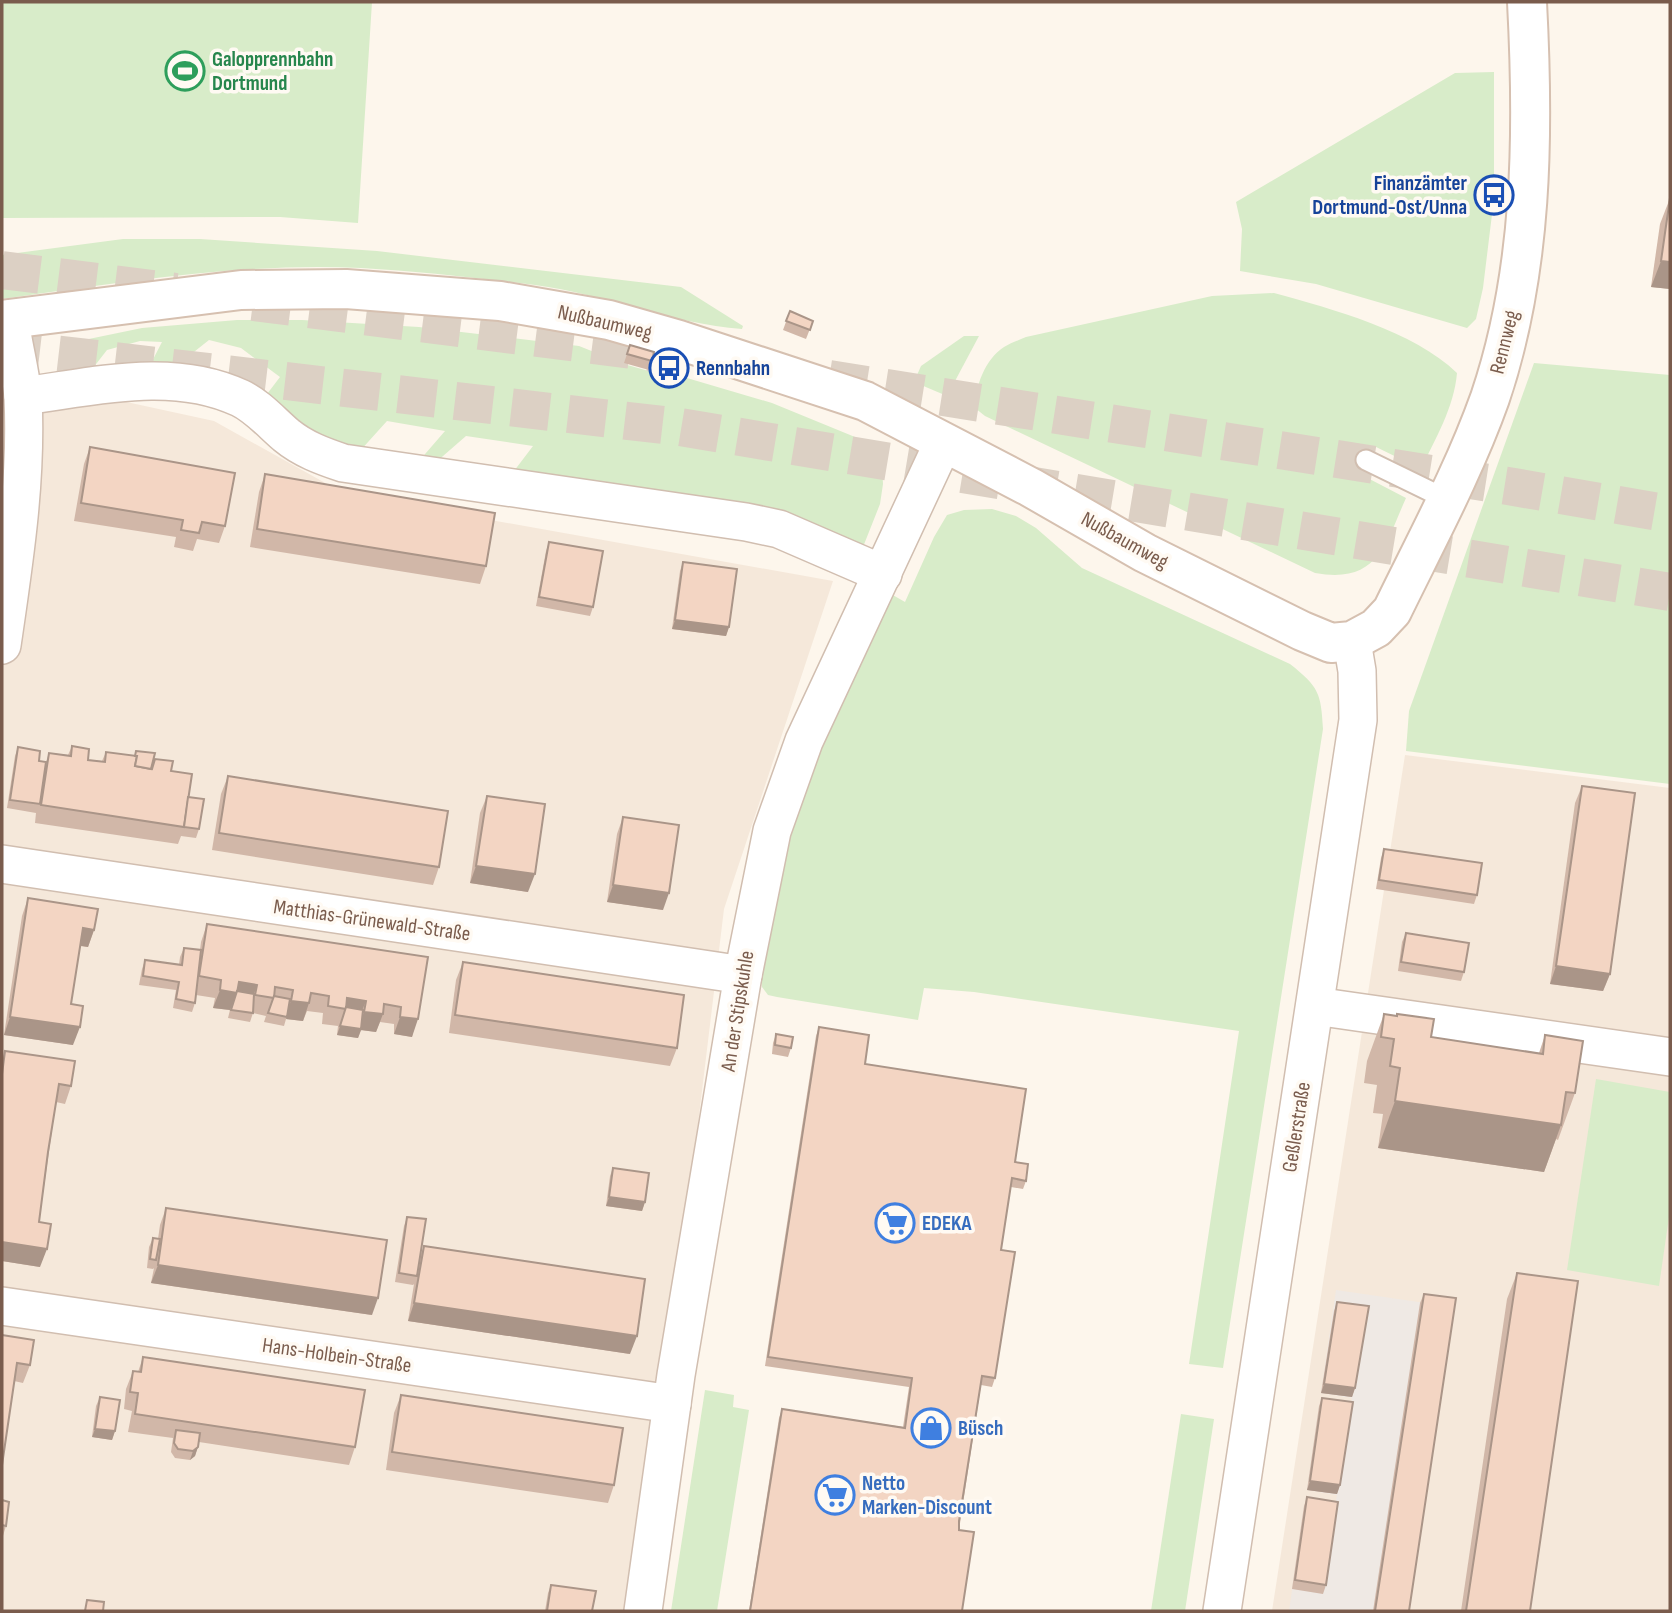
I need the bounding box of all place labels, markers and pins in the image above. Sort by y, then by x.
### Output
place label: Galopprennbahn Dortmund [212,47,333,96]
sports icon: Galopprennbahn Dortmund [164,50,206,92]
place label: Finanzämter Dortmund-Ost/Unna [1312,171,1468,220]
bus stop icon: Finanzämter Dortmund-Ost/Unna [1473,174,1515,216]
bus stop icon: Rennbahn [648,347,690,389]
place label: Rennbahn [696,356,770,381]
supermarket icon: EDEKA [874,1202,916,1244]
place label: EDEKA [922,1211,972,1236]
shop icon: Büsch [910,1407,952,1449]
place label: Büsch [958,1416,1003,1441]
place label: Netto Marken-Discount [862,1471,992,1520]
supermarket icon: Netto Marken-Discount [814,1474,856,1516]

